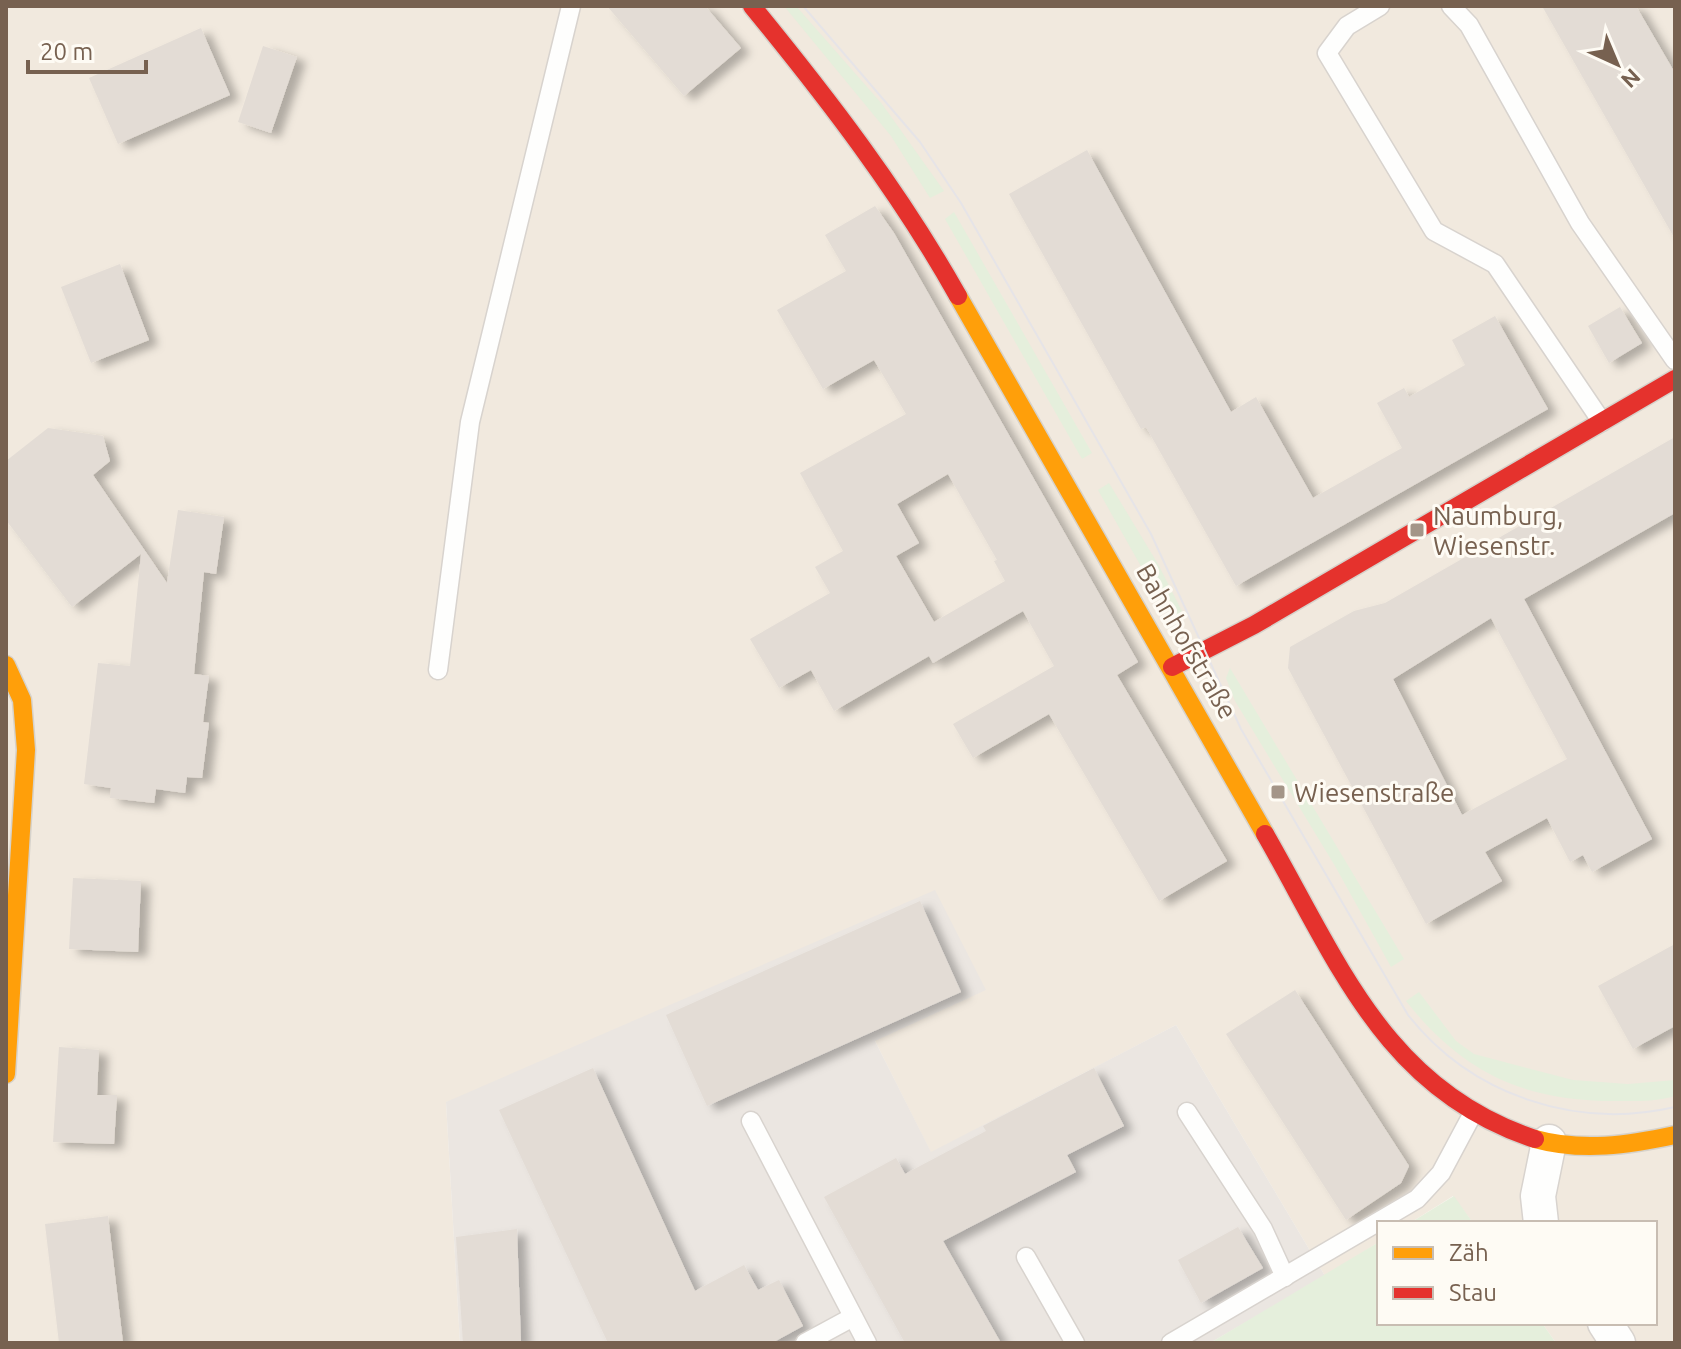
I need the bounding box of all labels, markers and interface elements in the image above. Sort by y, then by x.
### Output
scale bar [28,24,146,74]
north arrow [1577,24,1657,104]
text: 20 m [40,38,93,65]
text: N [1617,64,1646,93]
place label: Naumburg, Wiesenstr. [1433,501,1563,560]
marker: Naumburg, Wiesenstr. [1408,521,1426,539]
street label: Bahnhofstraße [1131,558,1243,724]
place label: Wiesenstraße [1294,778,1454,807]
marker: Wiesenstraße [1269,783,1287,801]
legend [1377,1221,1657,1325]
text: Zäh [1449,1239,1489,1266]
text: Stau [1449,1279,1497,1306]

